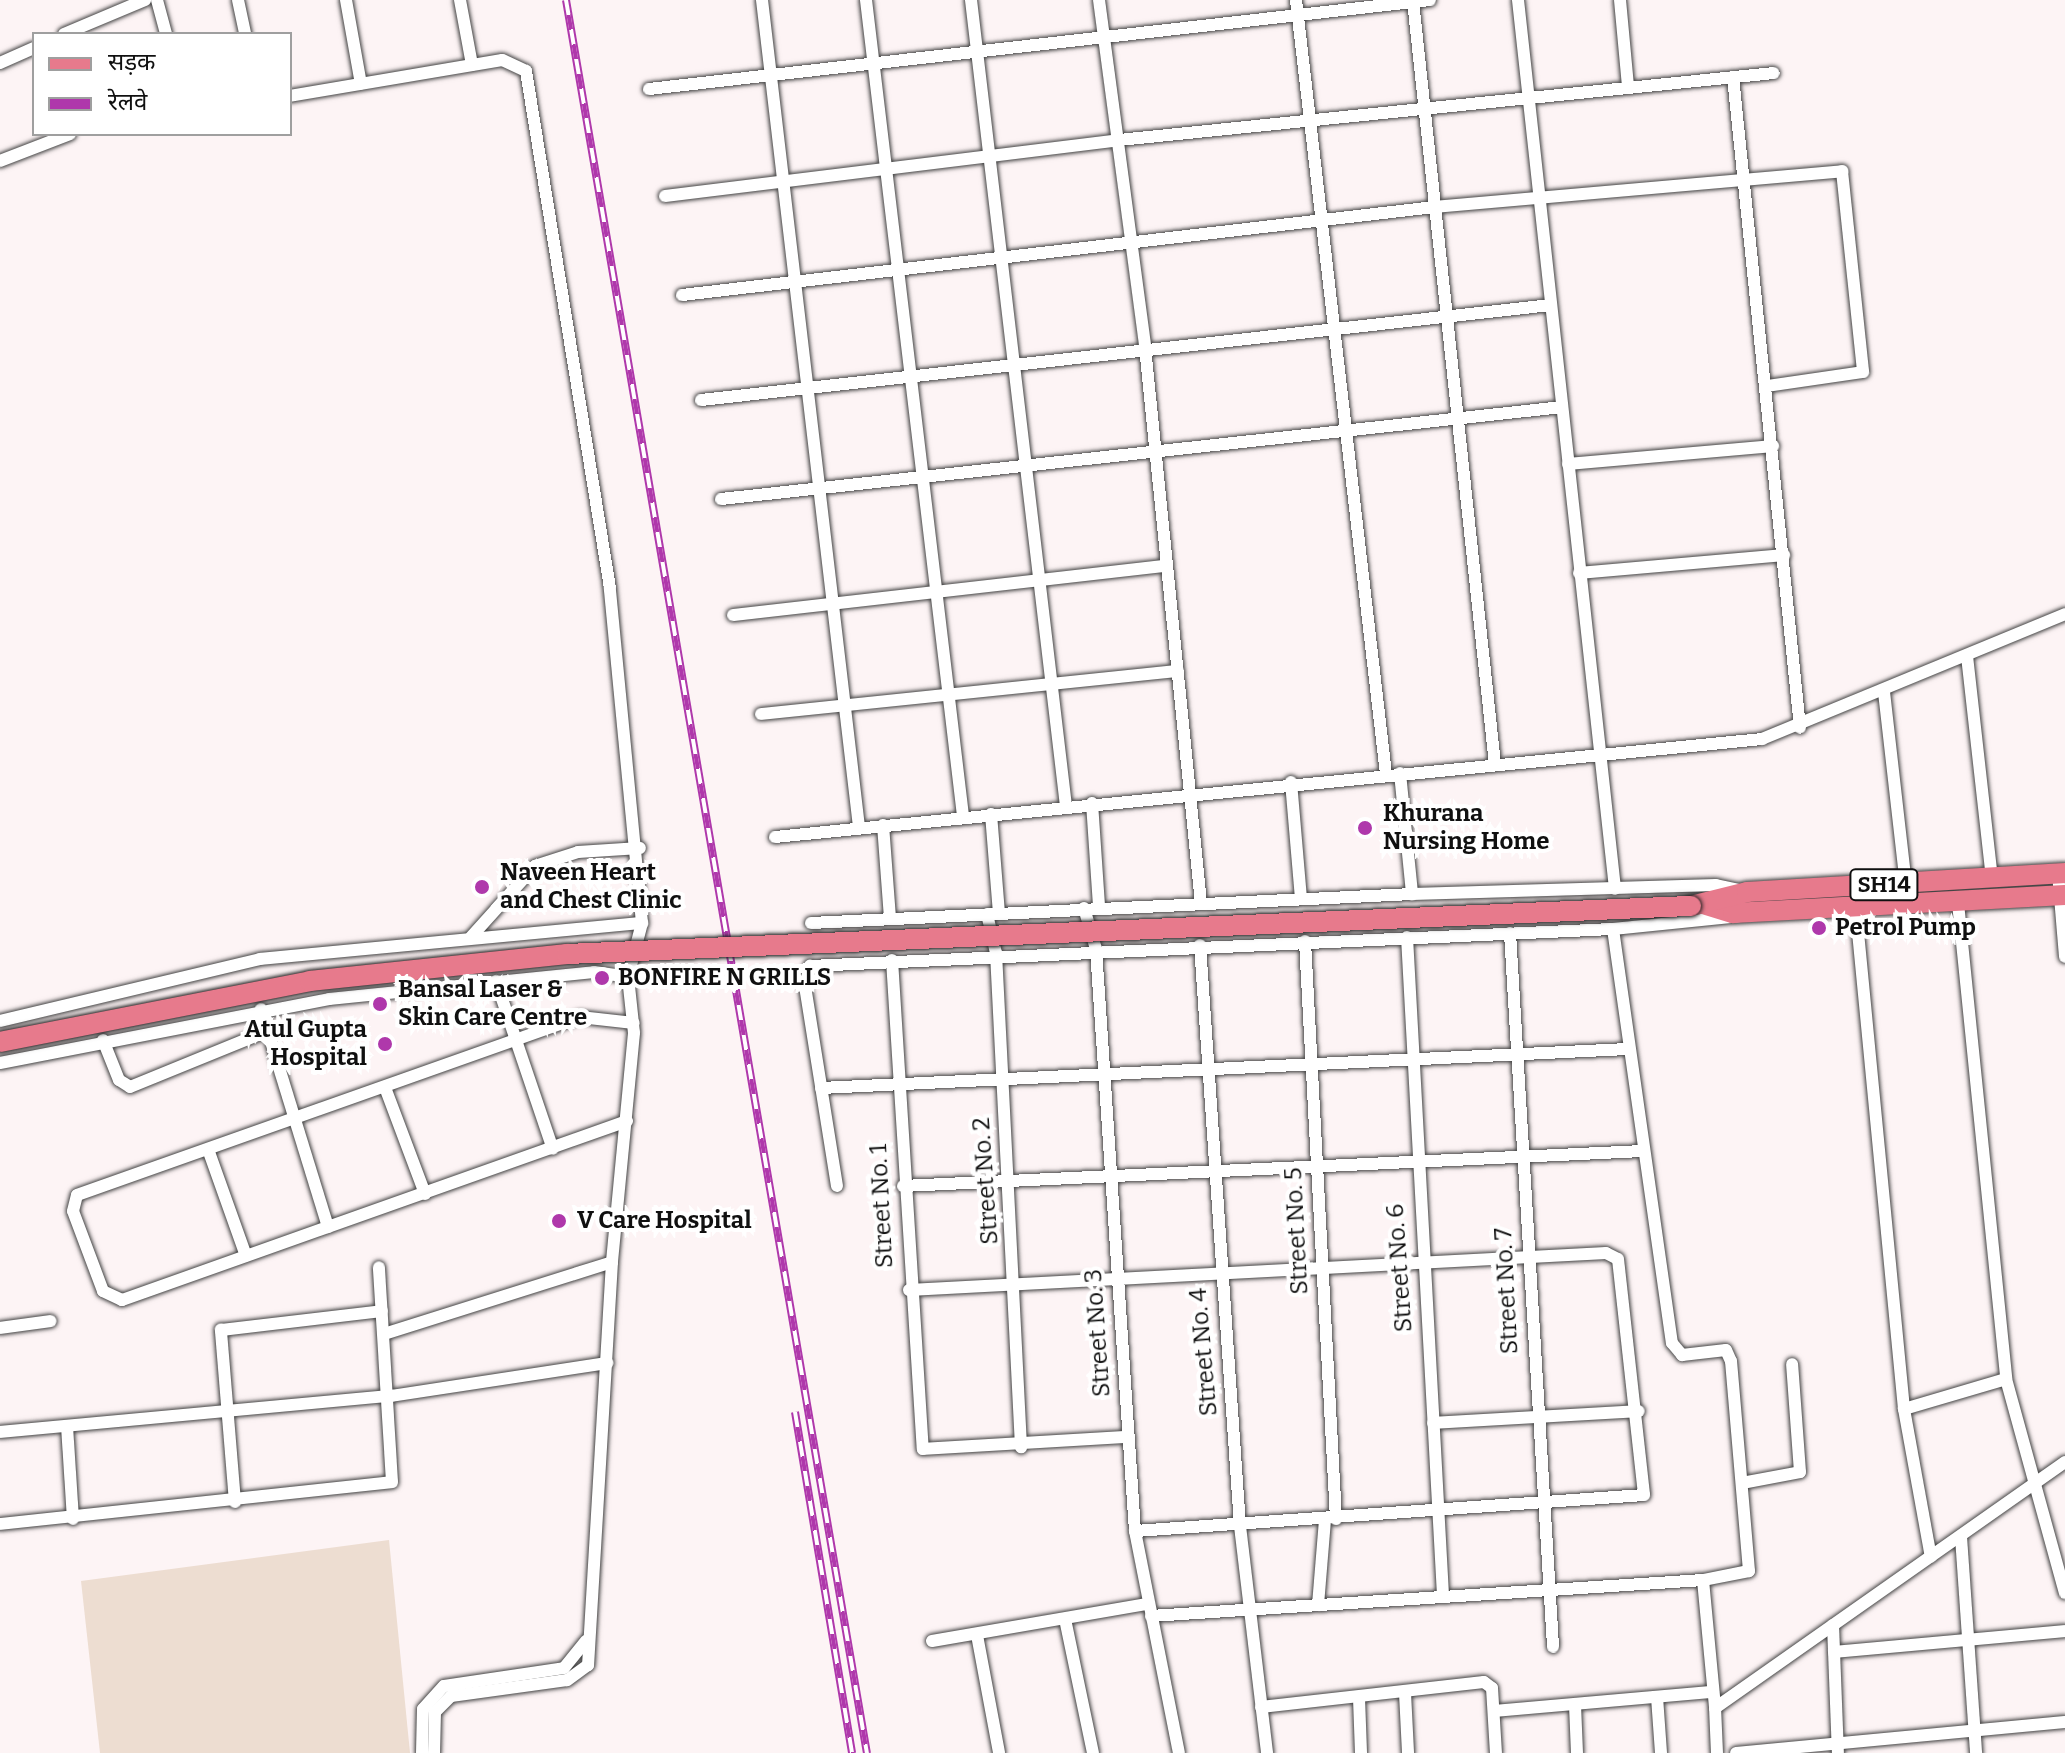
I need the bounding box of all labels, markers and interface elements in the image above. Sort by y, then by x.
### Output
legend [32,32,292,136]
text: सड़क [108,48,156,76]
text: रेलवे [108,88,147,116]
place label: Khurana Nursing Home [1383,800,1549,856]
marker: Khurana Nursing Home [1354,817,1376,839]
place label: Naveen Heart and Chest Clinic [500,859,682,915]
road number: SH14 [1848,867,1920,903]
marker: Naveen Heart and Chest Clinic [471,876,493,898]
place label: Petrol Pump [1835,914,1976,942]
marker: Petrol Pump [1810,919,1828,937]
place label: BONFIRE N GRILLS [618,964,831,992]
marker: BONFIRE N GRILLS [593,969,611,987]
place label: Bansal Laser & Skin Care Centre [398,976,587,1032]
marker: Bansal Laser & Skin Care Centre [369,993,391,1015]
place label: Atul Gupta Hospital [245,1016,367,1072]
marker: Atul Gupta Hospital [374,1033,396,1055]
street label: Street No. 2 [967,1116,1005,1246]
street label: Street No. 1 [864,1143,900,1269]
street label: Street No. 5 [1279,1167,1315,1295]
street label: Street No. 6 [1381,1203,1419,1333]
place label: V Care Hospital [577,1207,752,1235]
marker: V Care Hospital [548,1210,570,1232]
street label: Street No. 7 [1489,1227,1525,1355]
street label: Street No. 3 [1079,1268,1117,1398]
street label: Street No. 4 [1184,1287,1224,1417]

